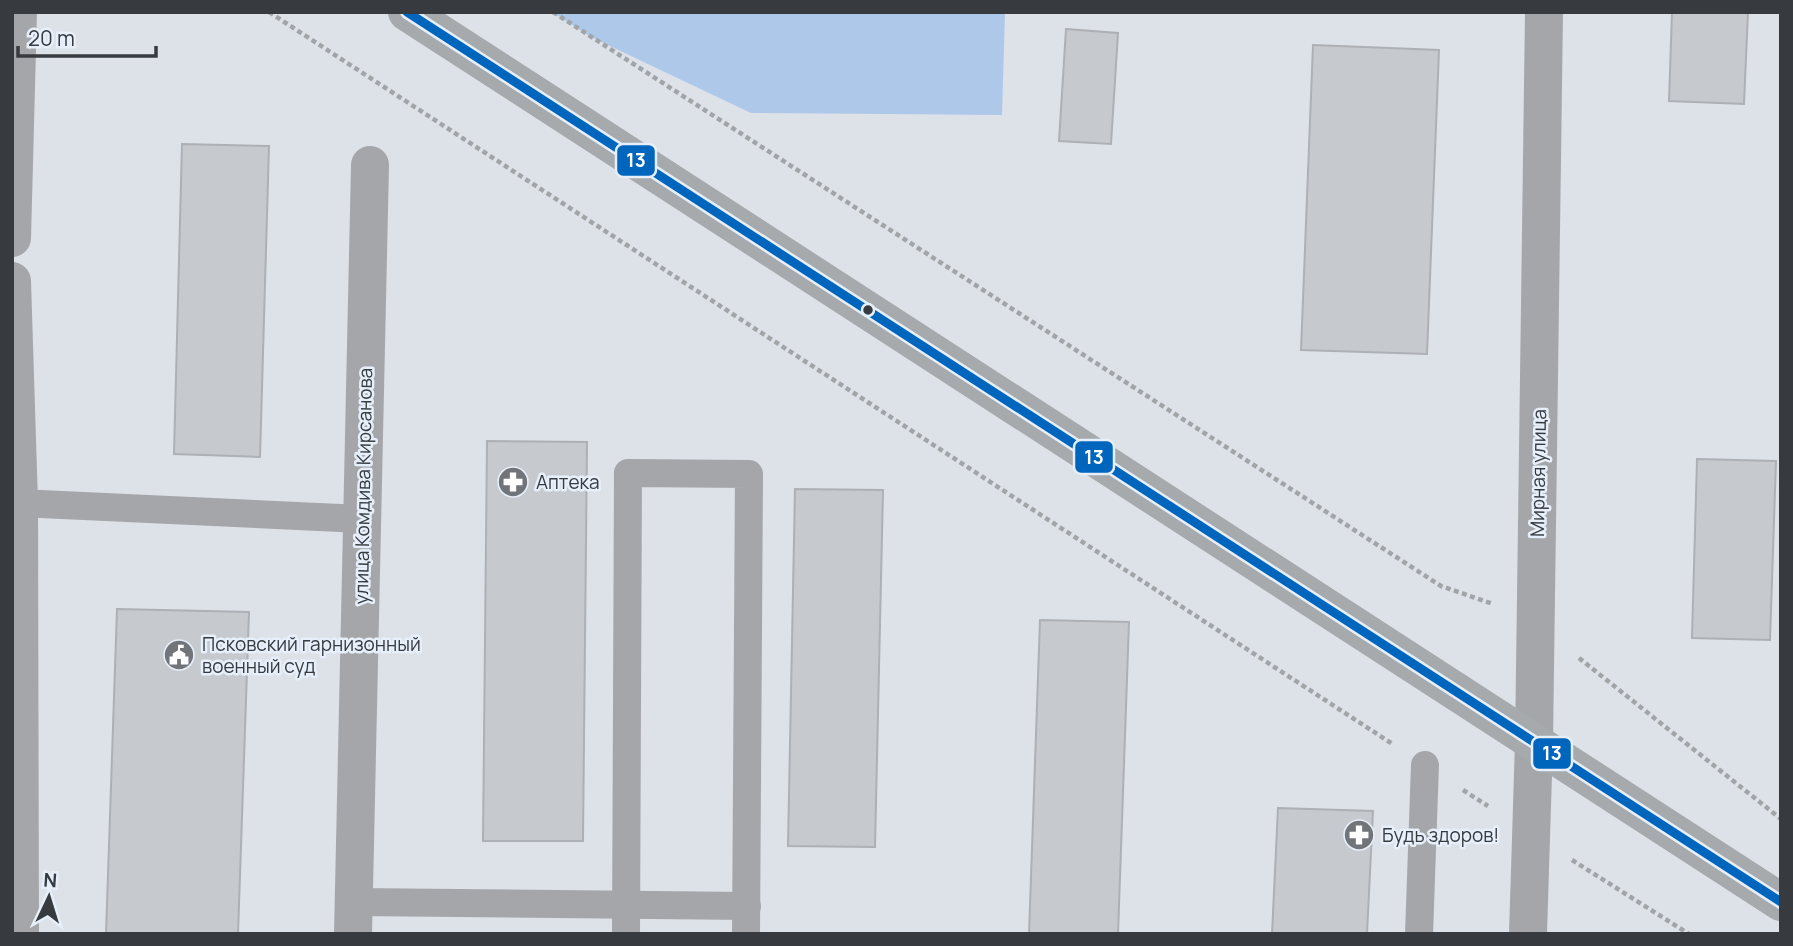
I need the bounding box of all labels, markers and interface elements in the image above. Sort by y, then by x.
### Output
scale bar [18,14,156,58]
text: 20 m [28,24,75,52]
line badge: 13 [616,144,656,177]
text: 13 [626,147,646,173]
unlabelled marker [861,303,875,317]
street label: улица Комдива Кирсанова [348,367,378,605]
street label: Мирная улица [1524,409,1552,537]
line badge: 13 [1074,440,1114,474]
text: 13 [1084,444,1104,470]
pharmacy icon: Аптека [496,465,530,499]
place label: Аптека [536,469,600,495]
place label: Псковский гарнизонный военный суд [202,631,421,679]
public building icon: Псковский гарнизонный военный суд [162,638,196,672]
line badge: 13 [1532,737,1572,770]
text: 13 [1542,740,1562,766]
pharmacy icon: Будь здоров! [1342,818,1376,852]
place label: Будь здоров! [1382,822,1499,848]
north arrow [14,862,84,932]
text: N [42,867,58,893]

